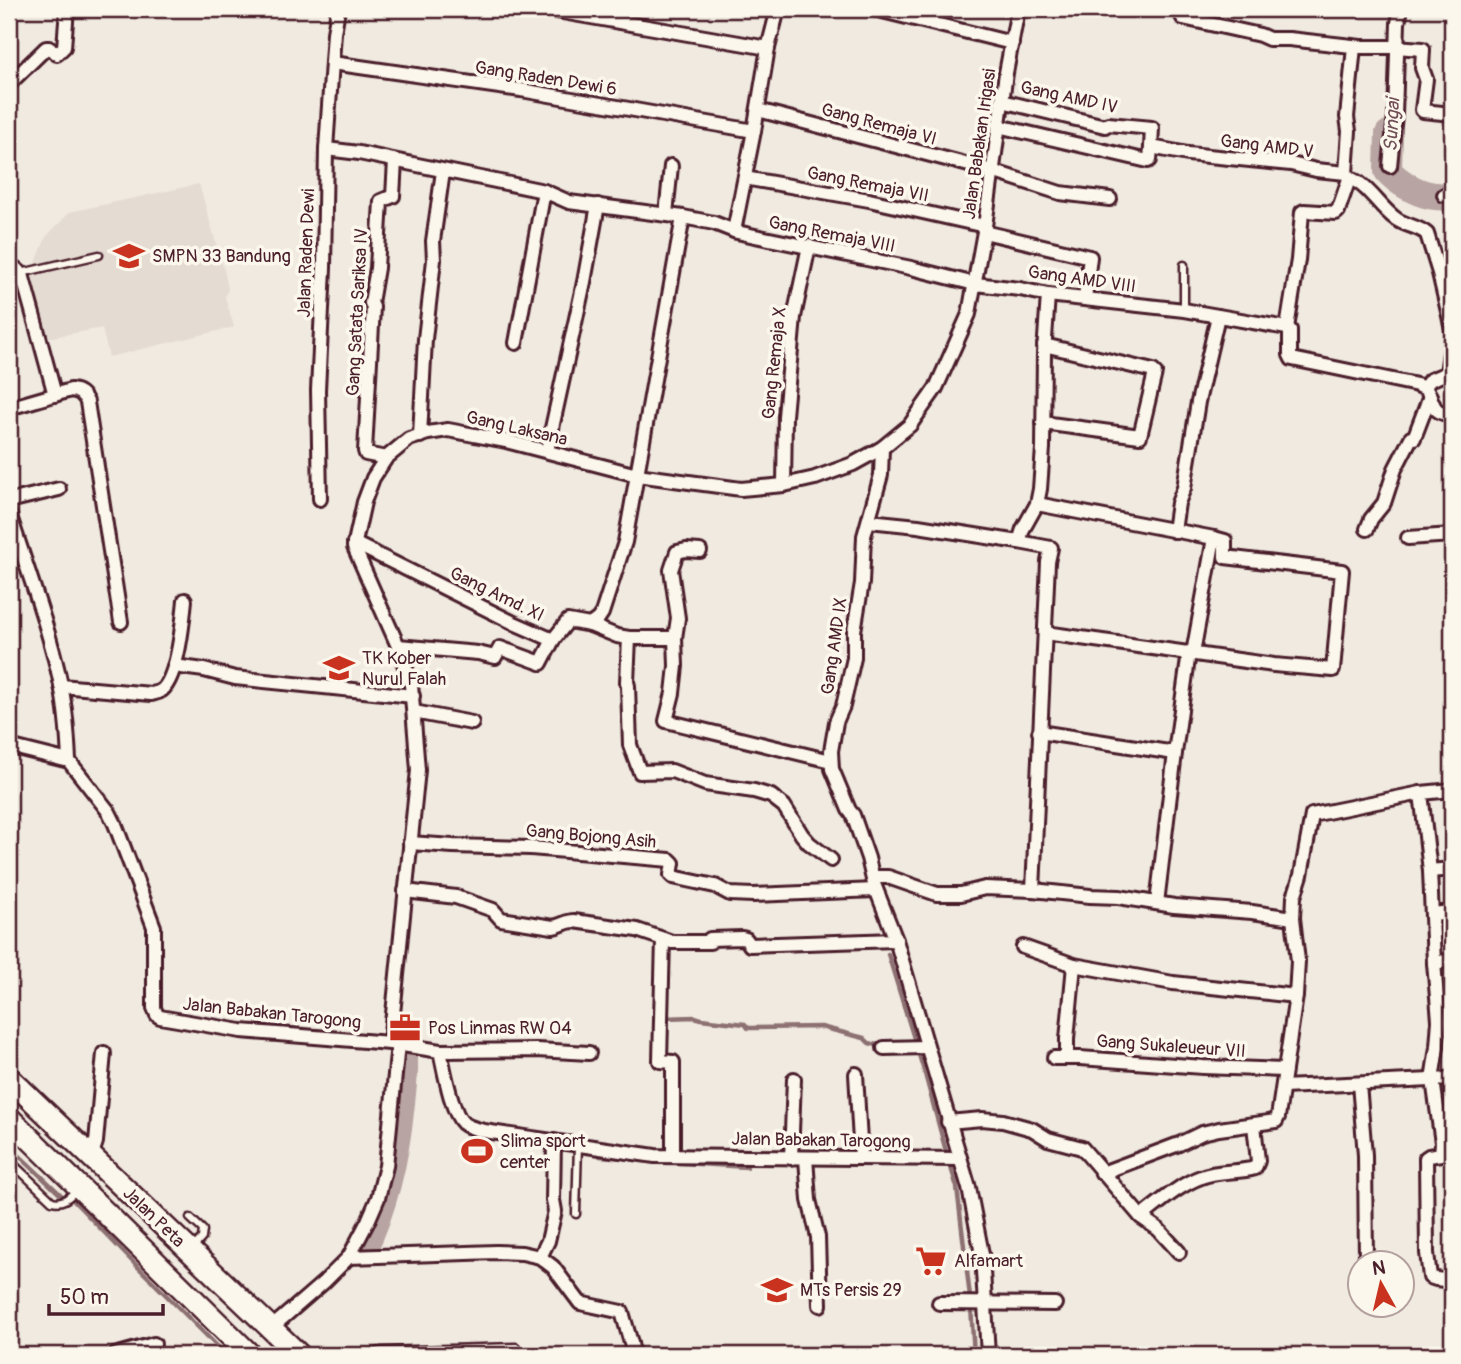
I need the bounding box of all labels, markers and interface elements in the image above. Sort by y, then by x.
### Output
street label: Gang Raden Dewi 6 [473,56,618,101]
street label: Jalan Babakan Irigasi [958,67,1001,221]
street label: Gang AMD IV [1018,76,1120,119]
water label: Sungai [1379,95,1406,152]
street label: Gang Remaja VI [819,98,939,151]
street label: Gang AMD V [1219,129,1315,164]
street label: Gang Remaja VII [805,161,931,208]
street label: Jalan Raden Dewi [293,188,320,318]
street label: Gang Remaja VIII [766,211,897,258]
street label: Gang Satata Sariksa IV [342,228,373,397]
school or university icon: SMPN 33 Bandung [112,239,146,273]
place label: SMPN 33 Bandung [152,245,291,268]
street label: Gang AMD VIII [1026,261,1137,298]
street label: Gang Remaja X [757,306,792,420]
street label: Gang Laksana [464,406,570,451]
street label: Gang Amd. XI [446,562,548,627]
street label: Gang AMD IX [816,596,853,696]
place label: TK Kober Nurul Falah [362,647,446,691]
school or university icon: TK Kober Nurul Falah [322,651,356,685]
street label: Gang Bojong Asih [525,819,657,854]
street label: Jalan Babakan Tarogong [182,993,362,1034]
office icon: Pos Linmas RW 04 [388,1011,422,1045]
place label: Pos Linmas RW 04 [428,1017,572,1040]
street label: Gang Sukaleueur VII [1095,1030,1246,1063]
street label: Jalan Babakan Tarogong [731,1127,911,1154]
place label: Slima sport center [500,1130,586,1174]
sports icon: Slima sport center [460,1134,494,1168]
street label: Jalan Peta [118,1182,190,1253]
supermarket icon: Alfamart [914,1244,948,1278]
north arrow [1346,1248,1416,1318]
place label: Alfamart [954,1250,1024,1273]
text: N [1371,1255,1387,1281]
scale bar [49,1273,163,1317]
school or university icon: MTs Persis 29 [760,1273,794,1307]
place label: MTs Persis 29 [800,1279,902,1302]
text: 50 m [60,1284,109,1311]

